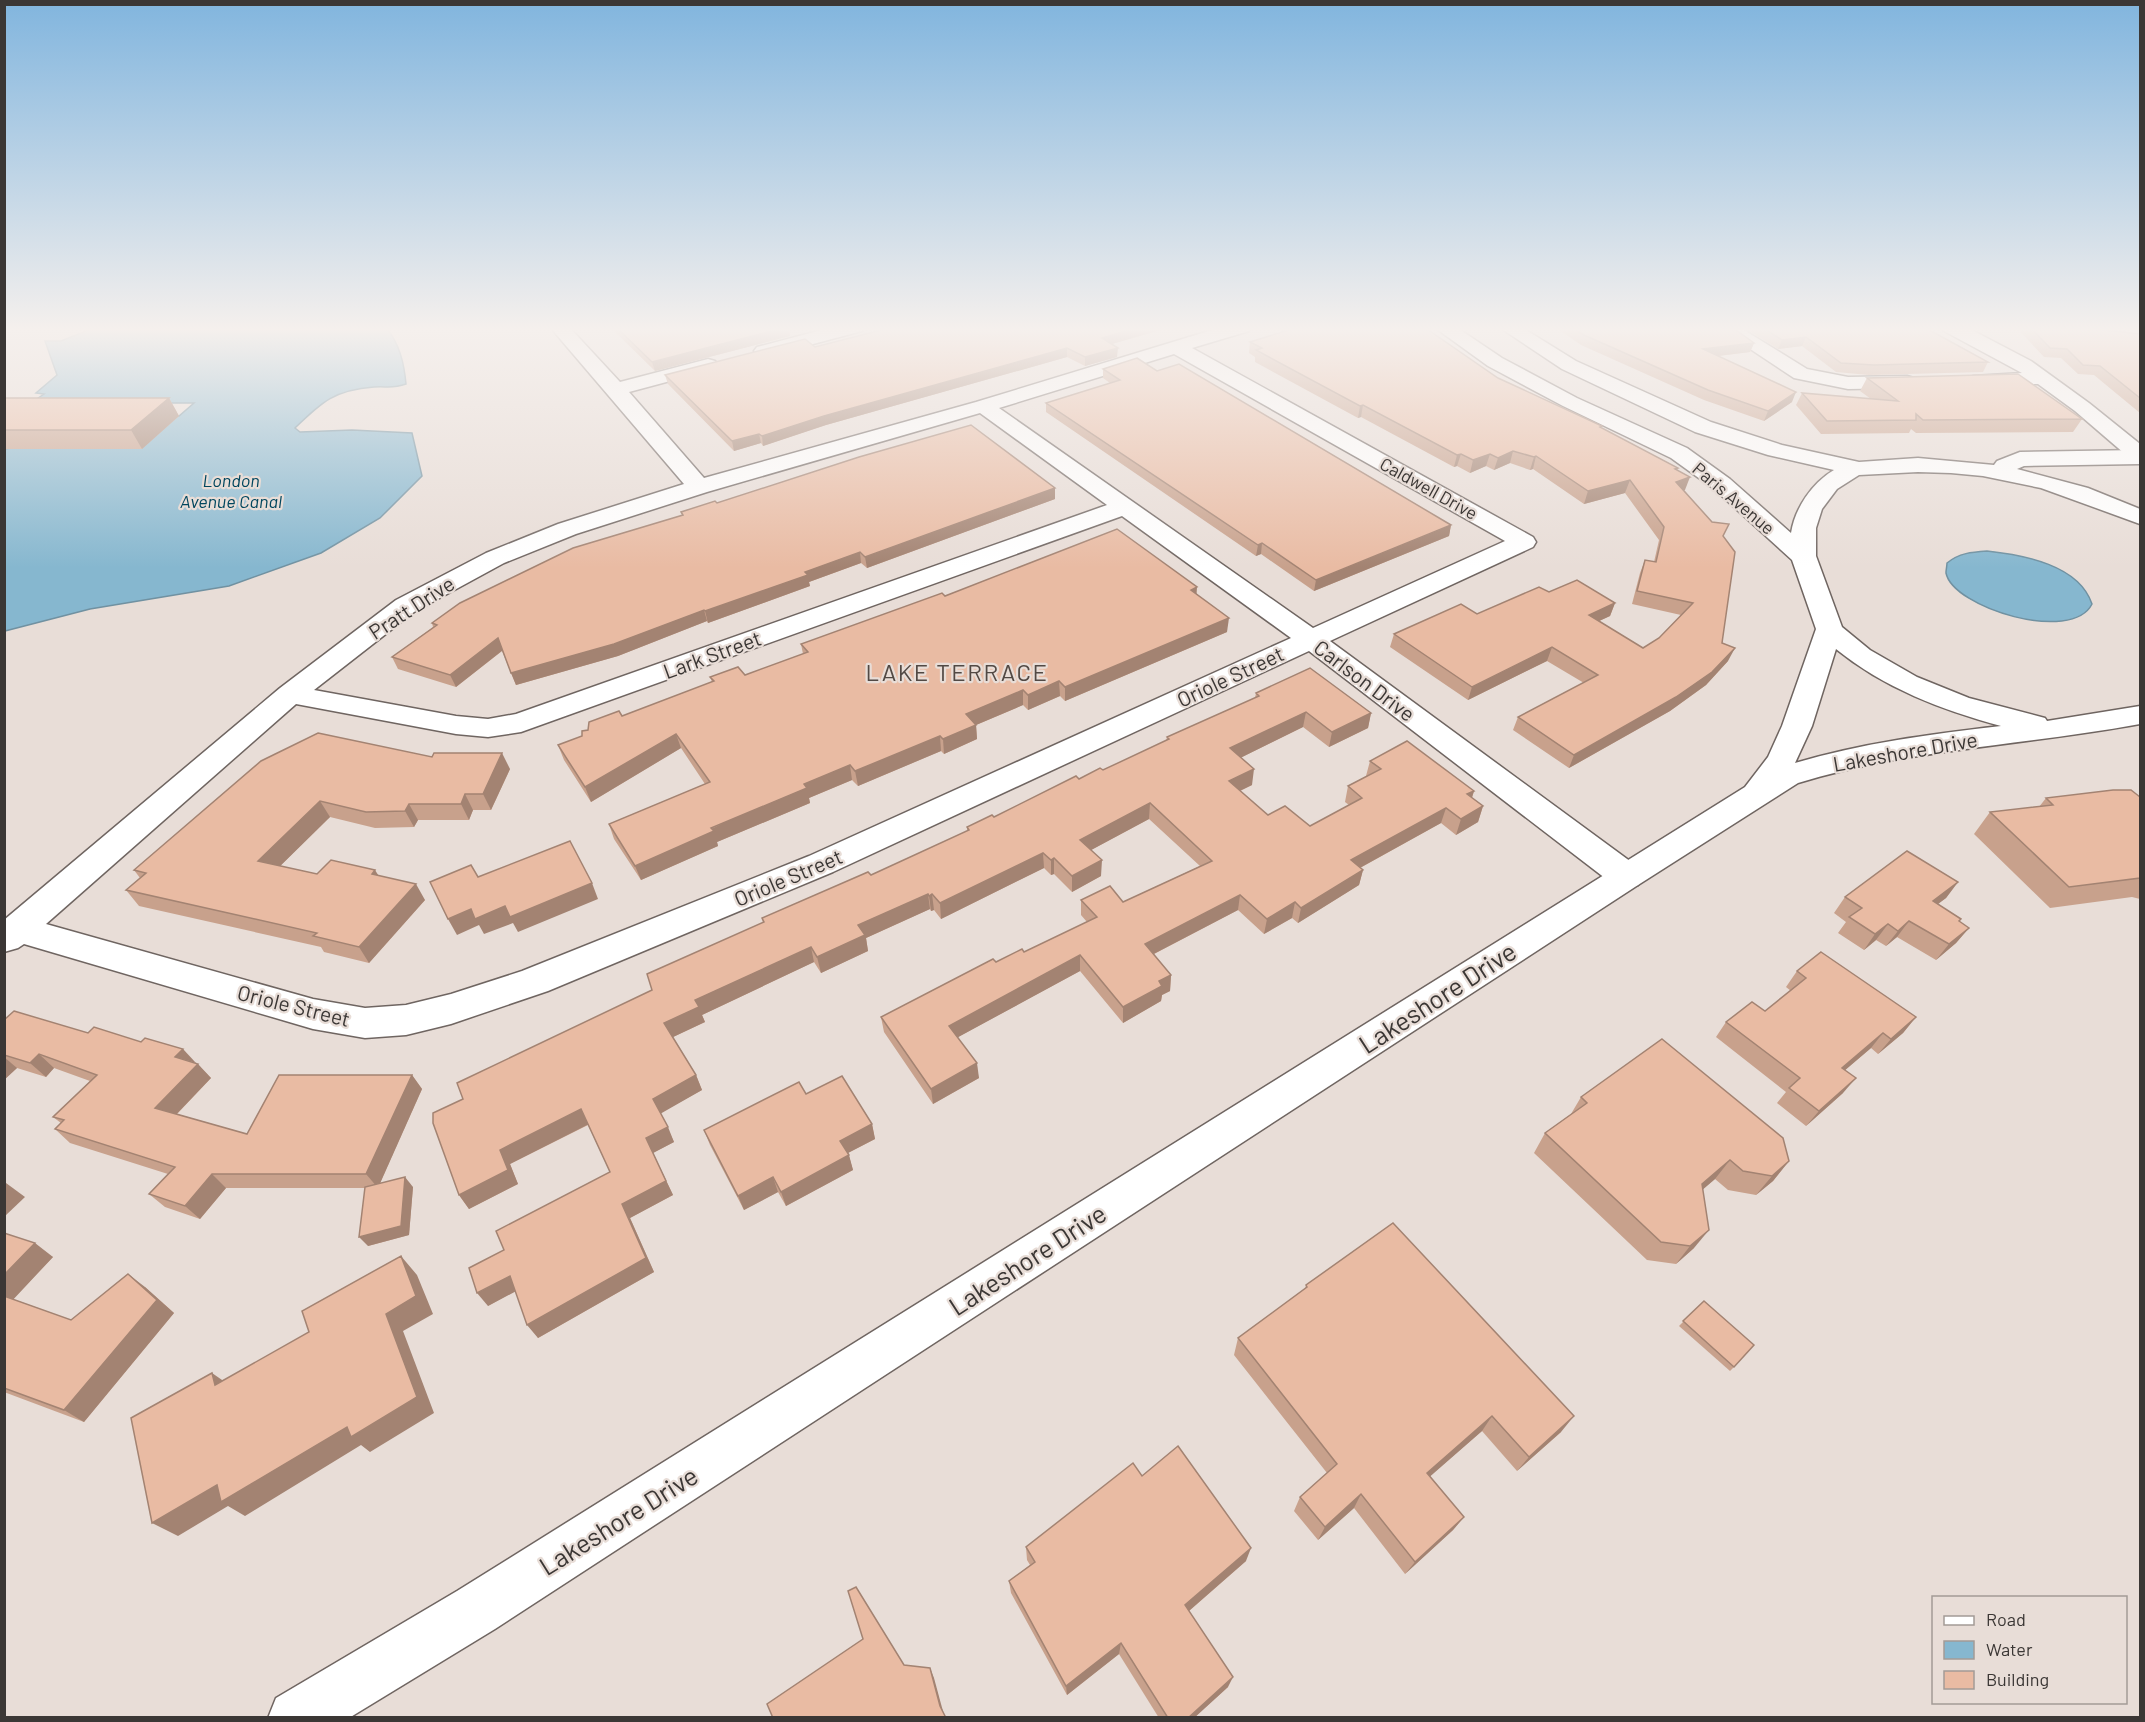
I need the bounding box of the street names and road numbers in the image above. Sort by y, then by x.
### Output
street label: Caldwell Drive [1376,452,1482,524]
street label: Paris Avenue [1688,457,1780,539]
street label: Pratt Drive [364,570,458,644]
street label: Lark Street [660,625,764,683]
street label: Carlson Drive [1310,634,1420,726]
street label: Oriole Street [1173,640,1287,712]
street label: Lakeshore Drive [1831,726,1979,776]
street label: Oriole Street [730,843,846,911]
street label: Lakeshore Drive [1353,935,1521,1059]
street label: Oriole Street [235,979,353,1031]
street label: Lakeshore Drive [943,1197,1111,1321]
street label: Lakeshore Drive [533,1459,703,1581]

